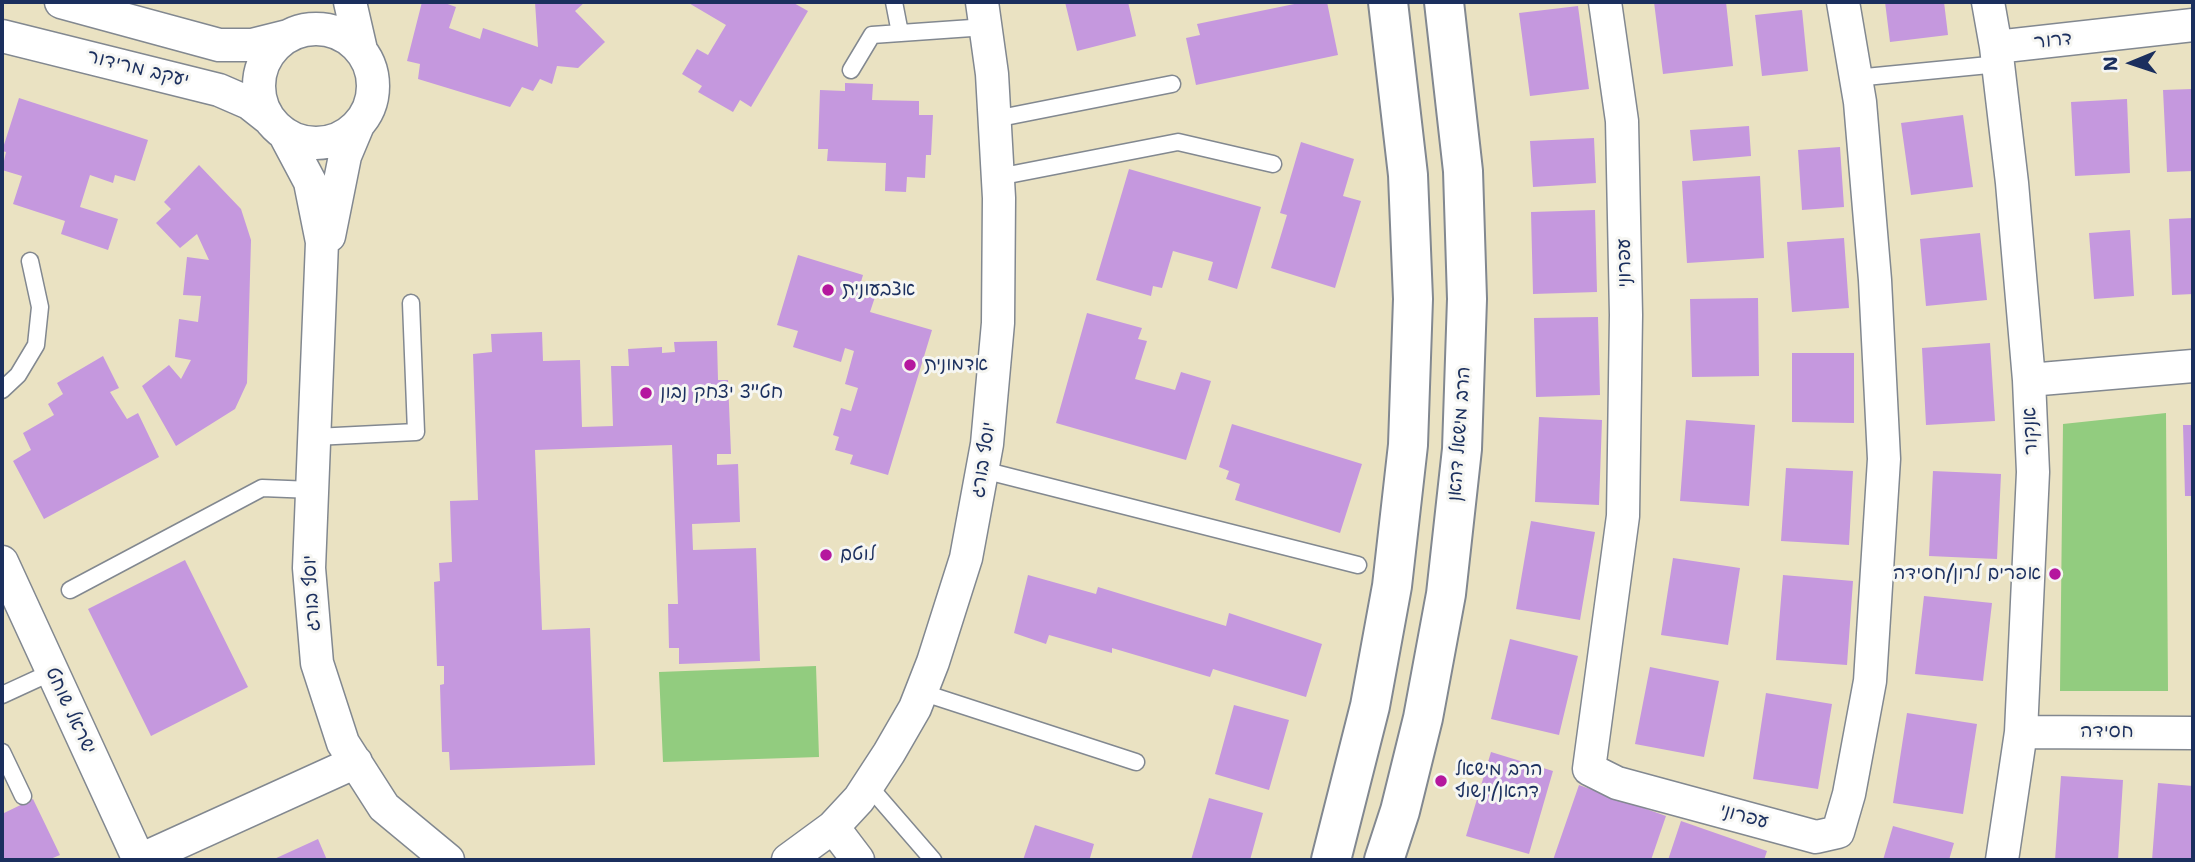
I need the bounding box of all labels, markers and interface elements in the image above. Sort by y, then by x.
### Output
street label: דרור [2033,28,2073,54]
north arrow [2097,28,2167,98]
street label: יעקב מרידור [85,45,191,93]
text: N [2098,56,2123,72]
street label: עפרוני [1613,238,1637,288]
place label: אצבעונית [842,279,915,301]
marker: אצבעונית [820,282,836,298]
place label: אדמונית [924,354,988,376]
marker: אדמונית [902,357,918,373]
street label: הרב מישאל דהאן [1444,366,1476,502]
place label: חט"צ יצחק נבון [660,382,783,404]
marker: חט"צ יצחק נבון [638,385,654,401]
street label: אנקור [2019,407,2043,455]
street label: יוסף בורג [967,420,1001,500]
place label: לוטם [840,544,876,566]
marker: לוטם [818,547,834,563]
street label: יוסף בורג [299,554,325,632]
place label: אפרים לרון/חסידה [1893,563,2041,585]
marker: אפרים לרון/חסידה [2047,566,2063,582]
street label: ישראל שוחט [40,664,100,758]
street label: חסידה [2080,721,2134,743]
place label: הרב מישאל דהאן/ינשוף [1455,759,1543,803]
marker: הרב מישאל דהאן/ינשוף [1433,773,1449,789]
street label: עפרוני [1717,800,1771,834]

